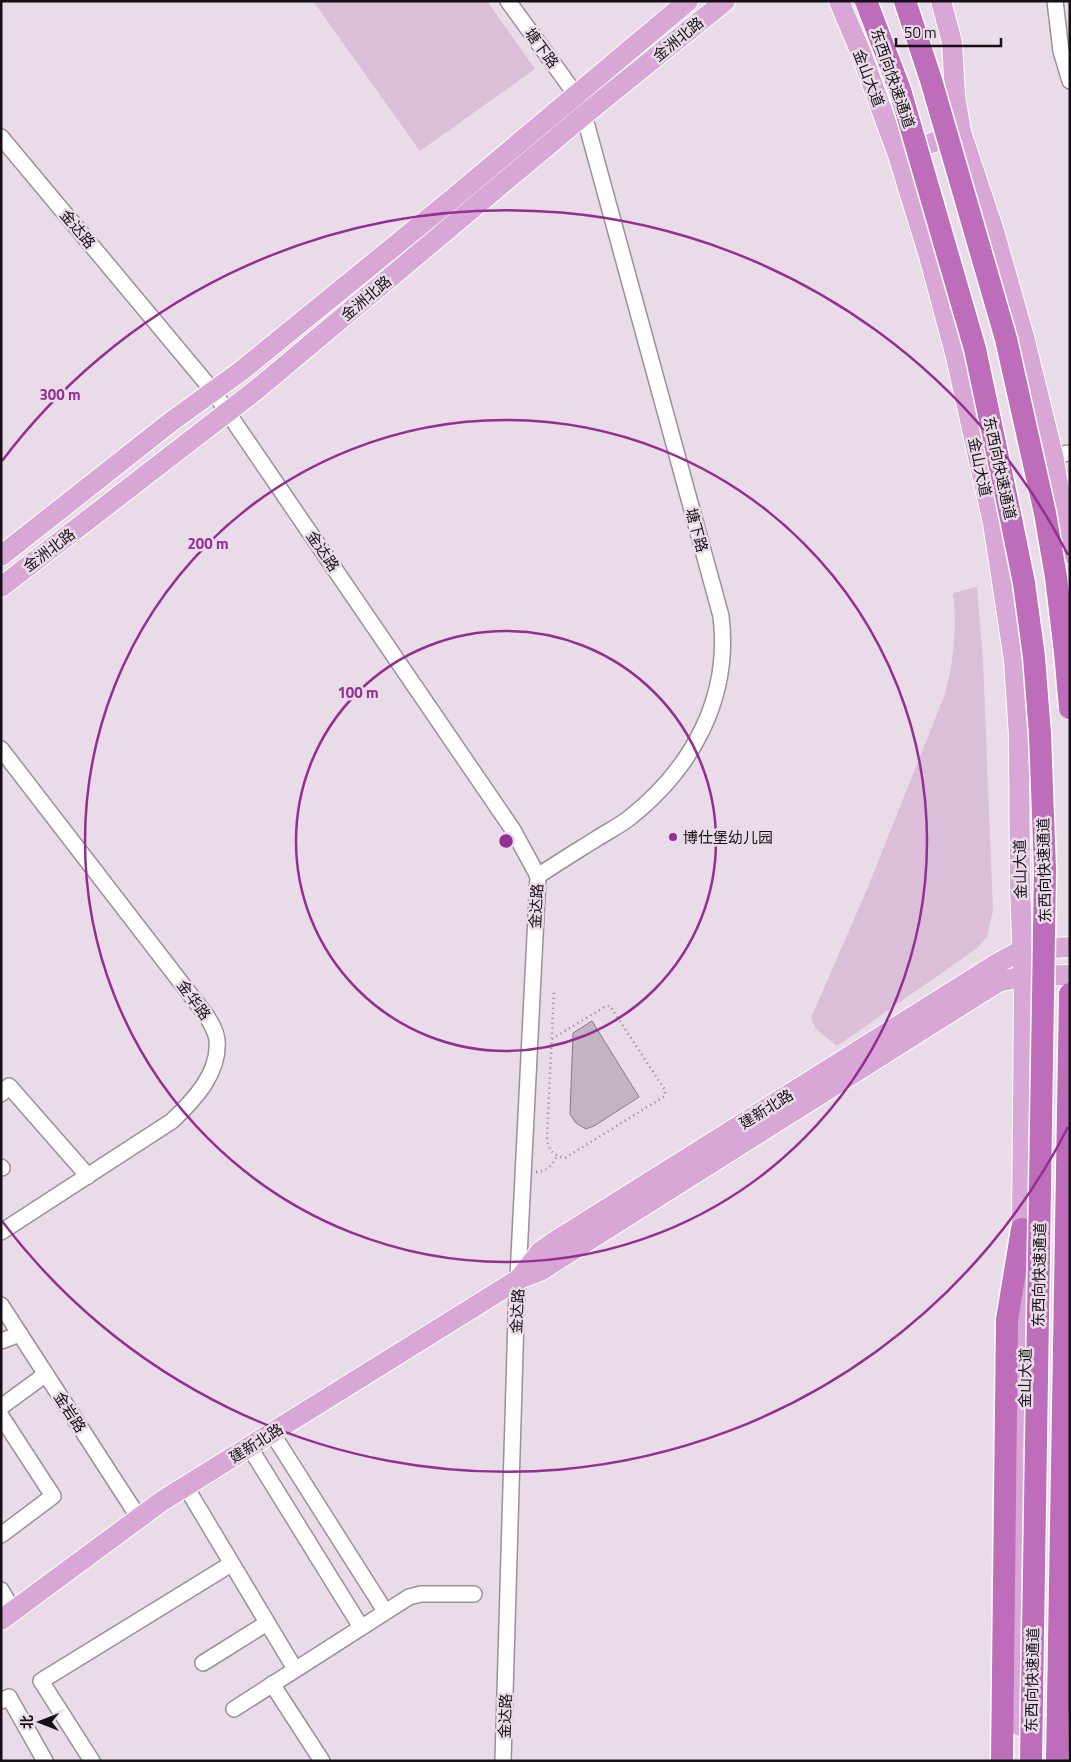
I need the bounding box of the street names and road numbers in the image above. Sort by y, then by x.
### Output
street label: 金洲北路 [647,11,709,67]
street label: 塘下路 [519,23,565,73]
street label: 东西向快速通道 [865,25,921,131]
street label: 金山大道 [848,46,890,110]
street label: 金达路 [55,204,101,254]
street label: 金洲北路 [336,270,396,326]
street label: 东西向快速通道 [978,414,1022,522]
street label: 金山大道 [963,435,997,499]
street label: 塘下路 [680,505,714,555]
street label: 金洲北路 [18,523,80,577]
street label: 金达路 [301,526,345,576]
street label: 东西向快速通道 [1032,817,1056,923]
street label: 金山大道 [1008,839,1032,899]
street label: 金达路 [523,883,549,929]
street label: 金华路 [171,975,217,1025]
street label: 建新北路 [734,1083,798,1135]
street label: 东西向快速通道 [1027,1222,1051,1328]
street label: 金达路 [504,1288,530,1334]
street label: 金山大道 [1013,1348,1037,1408]
street label: 金岩路 [48,1387,92,1437]
street label: 建新北路 [224,1417,288,1469]
street label: 东西向快速通道 [1020,1627,1044,1733]
street label: 金达路 [493,1693,517,1739]

